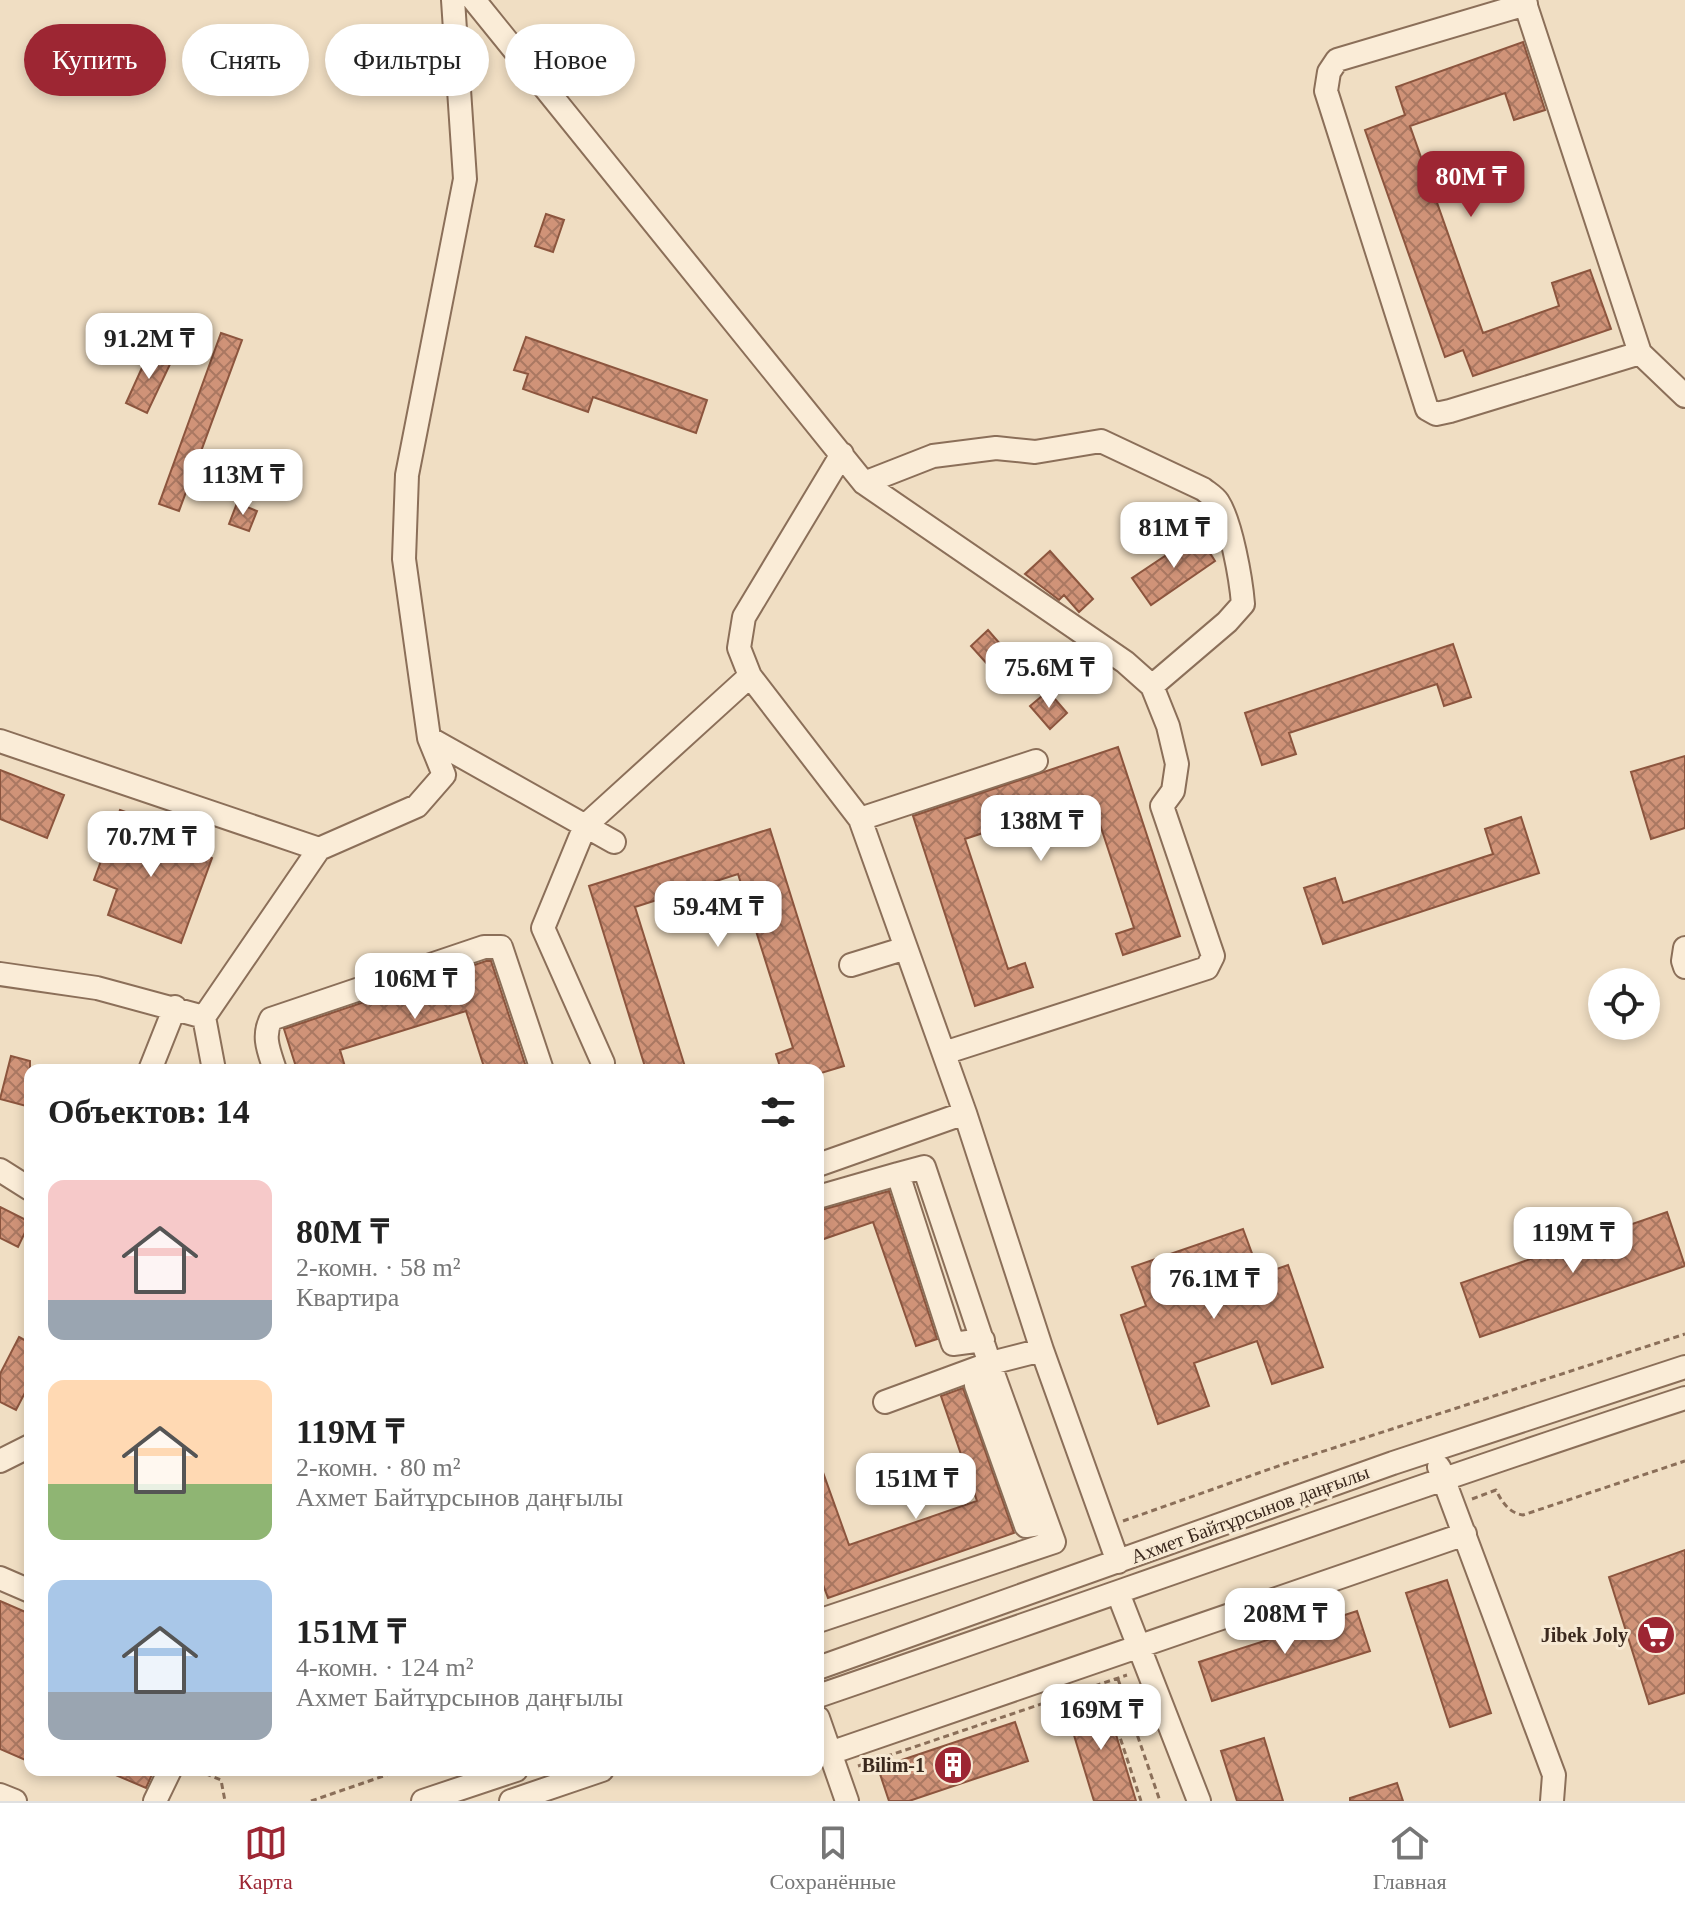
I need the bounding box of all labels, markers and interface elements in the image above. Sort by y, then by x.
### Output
chip: Купить [24,24,166,96]
chip: Снять [182,24,309,96]
chip: Фильтры [325,24,489,96]
chip: Новое [505,24,635,96]
pin: 80M ₸ [1415,151,1527,219]
text: 80M ₸ [1435,162,1507,191]
pin: 91.2M ₸ [75,313,223,381]
text: 91.2M ₸ [104,324,194,353]
pin: 113M ₸ [178,449,308,517]
text: 113M ₸ [202,460,284,489]
pin: 81M ₸ [1118,502,1230,570]
text: 81M ₸ [1138,513,1210,542]
pin: 75.6M ₸ [975,642,1123,710]
text: 75.6M ₸ [1004,653,1094,682]
pin: 138M ₸ [976,795,1106,863]
text: 138M ₸ [999,806,1083,835]
pin: 70.7M ₸ [77,811,225,879]
text: 70.7M ₸ [106,822,196,851]
pin: 59.4M ₸ [644,881,792,949]
text: 59.4M ₸ [673,892,763,921]
pin: 106M ₸ [350,953,480,1021]
text: 106M ₸ [373,964,457,993]
map controls [1588,968,1660,1040]
button: locate [1588,968,1660,1040]
icon: filters [756,1090,800,1134]
text: Объектов: 14 [48,1093,250,1130]
pin: 119M ₸ [1508,1207,1638,1275]
icon: home [112,1212,208,1308]
text: 80M ₸ [296,1213,389,1250]
text: 119M ₸ [1532,1218,1614,1247]
text: 2-комн. · 58 m² [296,1253,461,1282]
pin: 76.1M ₸ [1140,1253,1288,1321]
text: 76.1M ₸ [1169,1264,1259,1293]
text: Квартира [296,1283,399,1312]
icon: home [112,1412,208,1508]
text: 119M ₸ [296,1413,404,1450]
text: 2-комн. · 80 m² [296,1453,461,1482]
pin: 151M ₸ [851,1453,981,1521]
street label: Ахмет Байтұрсынов даңғылы [1128,1461,1372,1568]
text: 151M ₸ [874,1464,958,1493]
text: Ахмет Байтұрсынов даңғылы [296,1483,623,1512]
pin: 208M ₸ [1220,1588,1350,1656]
text: 208M ₸ [1243,1599,1327,1628]
icon: home [112,1612,208,1708]
text: 151M ₸ [296,1613,406,1650]
supermarket icon: Jibek Joly [1635,1614,1677,1656]
place label: Jibek Joly [1541,1624,1628,1647]
text: 4-комн. · 124 m² [296,1653,474,1682]
text: Ахмет Байтұрсынов даңғылы [296,1683,623,1712]
pin: 169M ₸ [1036,1684,1166,1752]
text: 169M ₸ [1059,1695,1143,1724]
building icon: Bilim-1 [932,1744,974,1786]
place label: Bilim-1 [862,1754,925,1776]
tab: Карта [238,1821,293,1895]
tab: Сохранённые [770,1821,896,1895]
tab: Главная [1373,1821,1447,1895]

